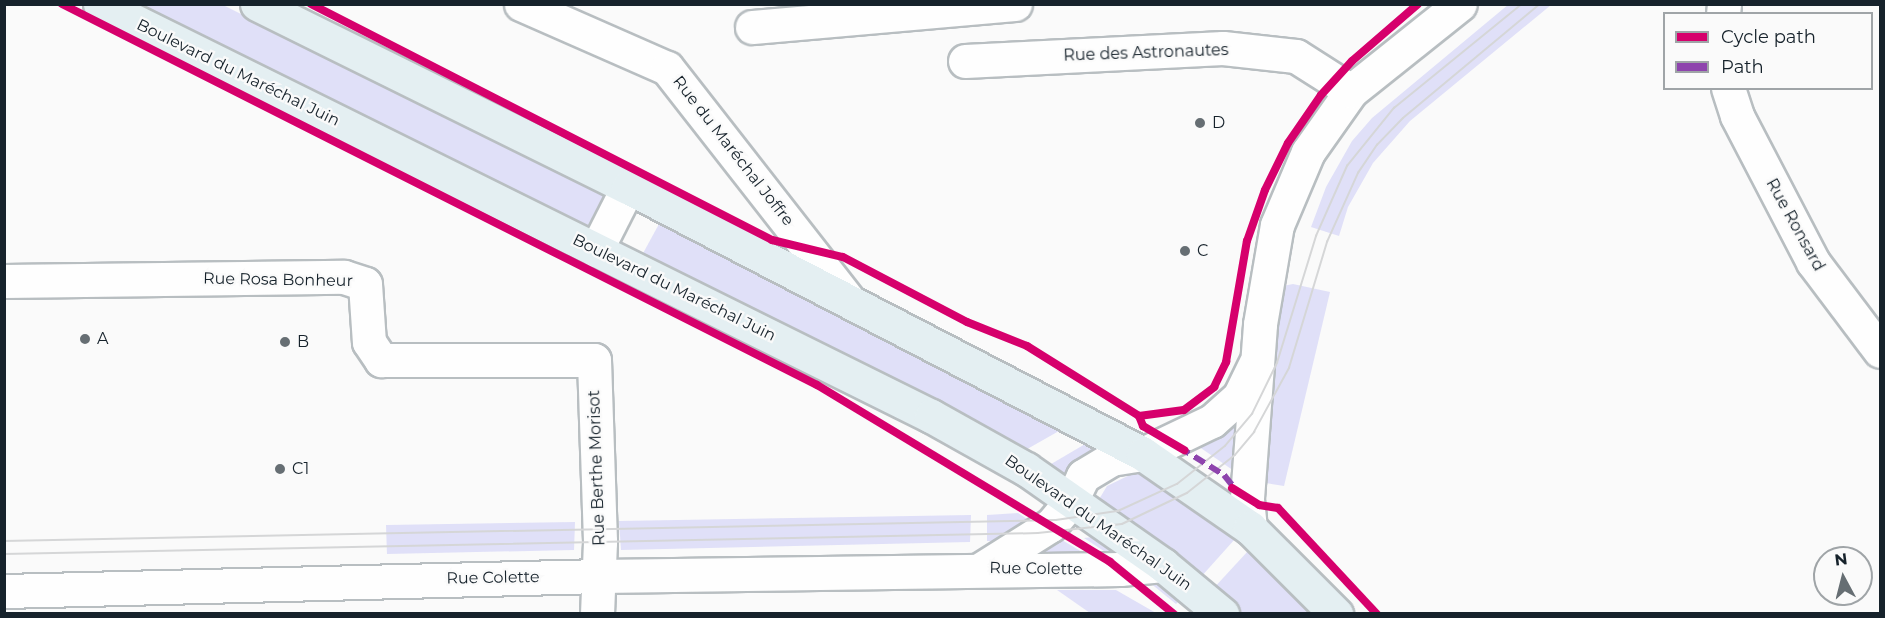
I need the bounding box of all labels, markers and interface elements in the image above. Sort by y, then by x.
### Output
legend [1663,12,1873,90]
street label: Boulevard du Maréchal Juin [133,15,343,131]
text: Cycle path [1721,26,1816,48]
street label: Rue des Astronautes [1063,41,1229,65]
text: Path [1721,56,1764,78]
street label: Rue du Maréchal Joffre [668,72,798,230]
place label: D [1212,113,1225,133]
marker: D [1193,116,1207,130]
street label: Rue Ronsard [1762,175,1828,275]
street label: Boulevard du Maréchal Juin [569,230,779,346]
place label: C [1197,241,1208,261]
marker: C [1178,244,1192,258]
street label: Rue Rosa Bonheur [203,269,353,291]
place label: A [97,329,108,349]
marker: A [78,332,92,346]
place label: B [297,332,309,352]
marker: B [278,335,292,349]
street label: Rue Berthe Morisot [585,390,609,546]
street label: Boulevard du Maréchal Juin [1001,451,1195,595]
place label: C1 [292,459,309,479]
marker: C1 [273,462,287,476]
north arrow [1813,546,1873,606]
text: N [1833,549,1849,570]
street label: Rue Colette [989,559,1083,579]
street label: Rue Colette [446,568,540,588]

